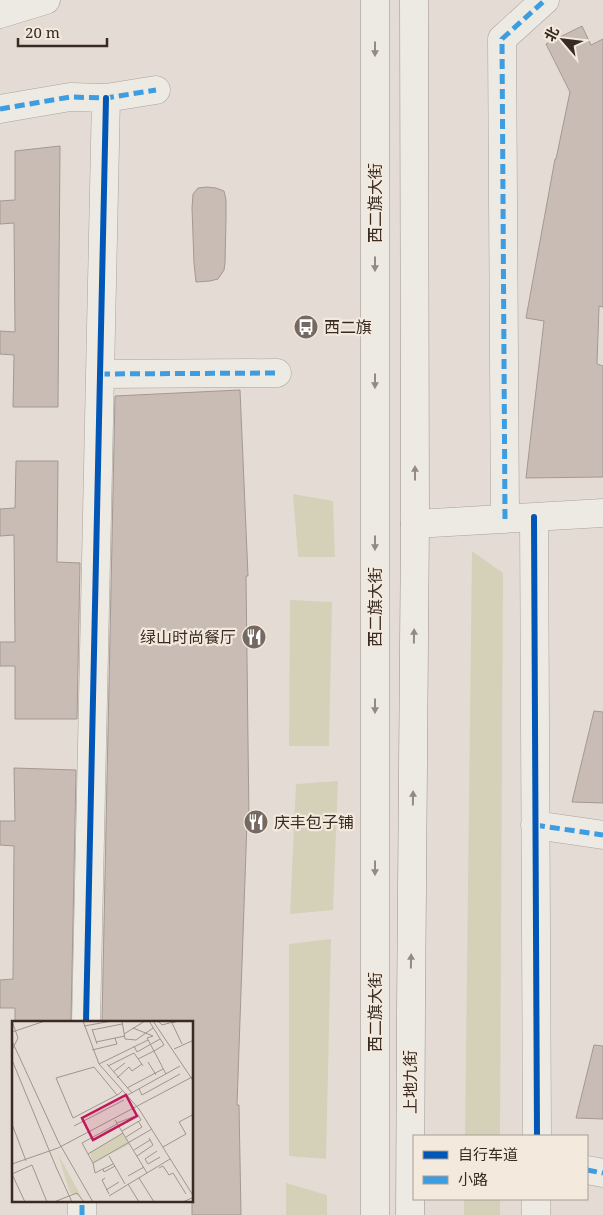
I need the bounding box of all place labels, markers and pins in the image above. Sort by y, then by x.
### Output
bus stop icon: 西二旗 [293,314,319,340]
place label: 西二旗 [324,316,372,338]
restaurant icon: 绿山时尚餐厅 [241,624,267,650]
place label: 绿山时尚餐厅 [140,626,236,648]
restaurant icon: 庆丰包子铺 [243,809,269,835]
place label: 庆丰包子铺 [274,811,354,833]

